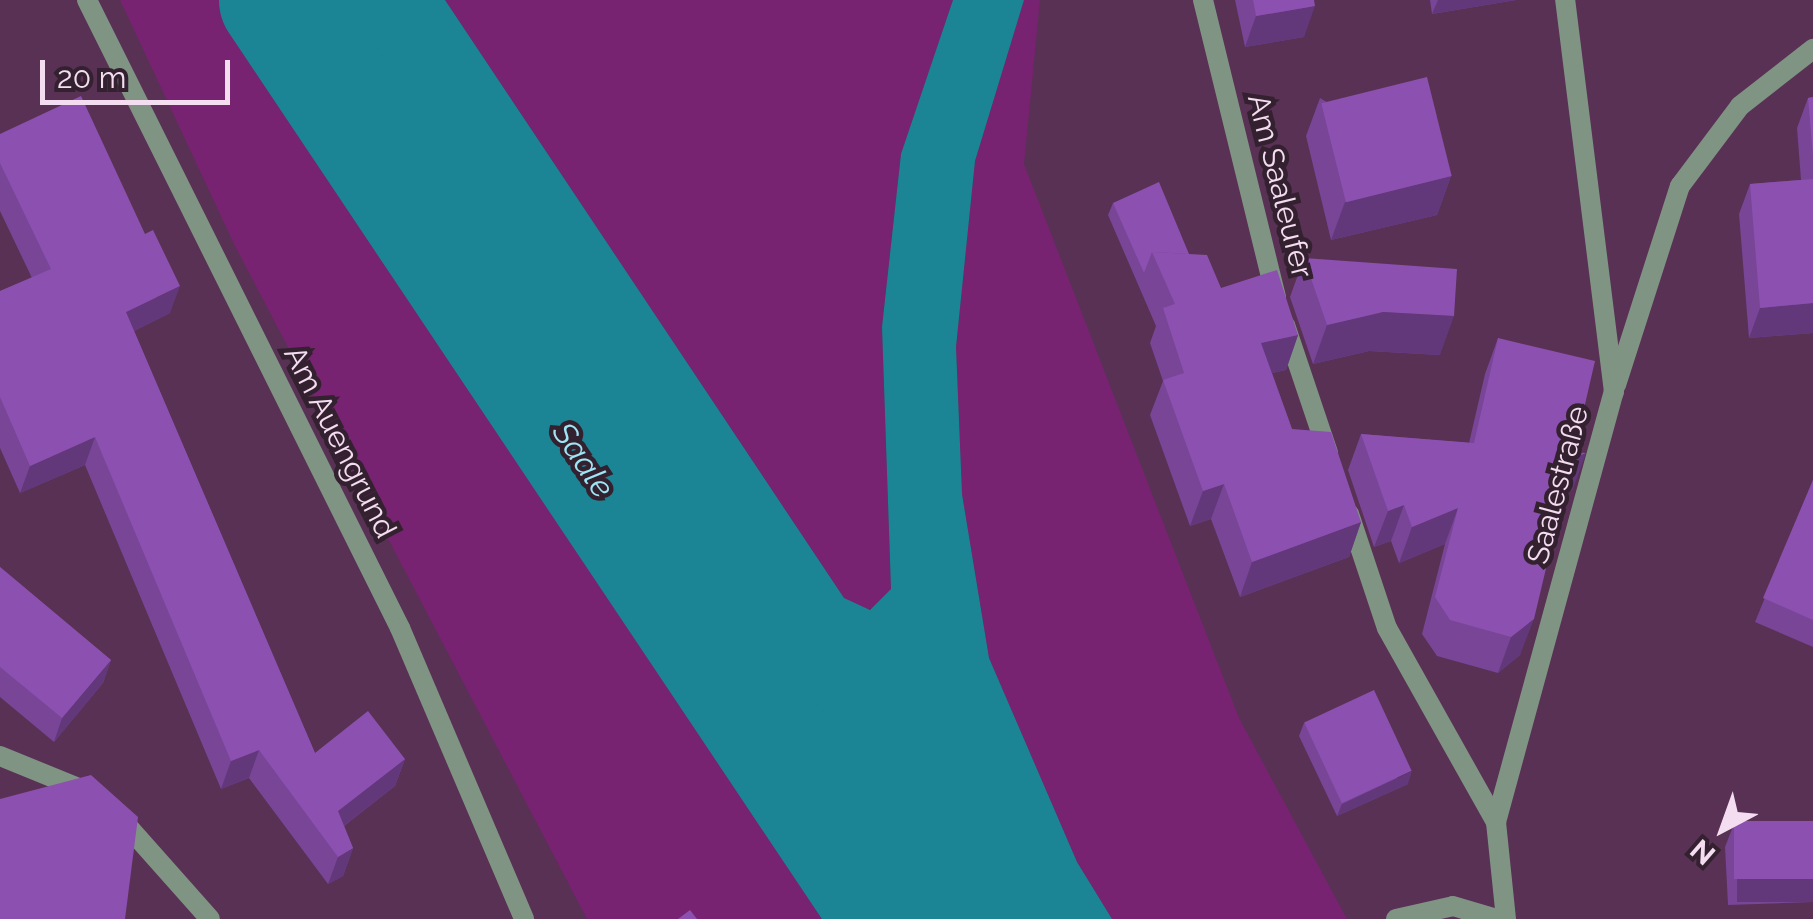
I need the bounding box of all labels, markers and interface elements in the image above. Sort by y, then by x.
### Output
scale bar [45,40,235,102]
text: 20 m [57,60,126,95]
street label: Am Saaleufer [1240,91,1320,281]
street label: Am Auengrund [276,340,404,544]
street label: Saalestraße [1520,402,1596,568]
water label: Saale [544,415,622,505]
north arrow [1673,779,1773,879]
text: N [1684,833,1722,871]

